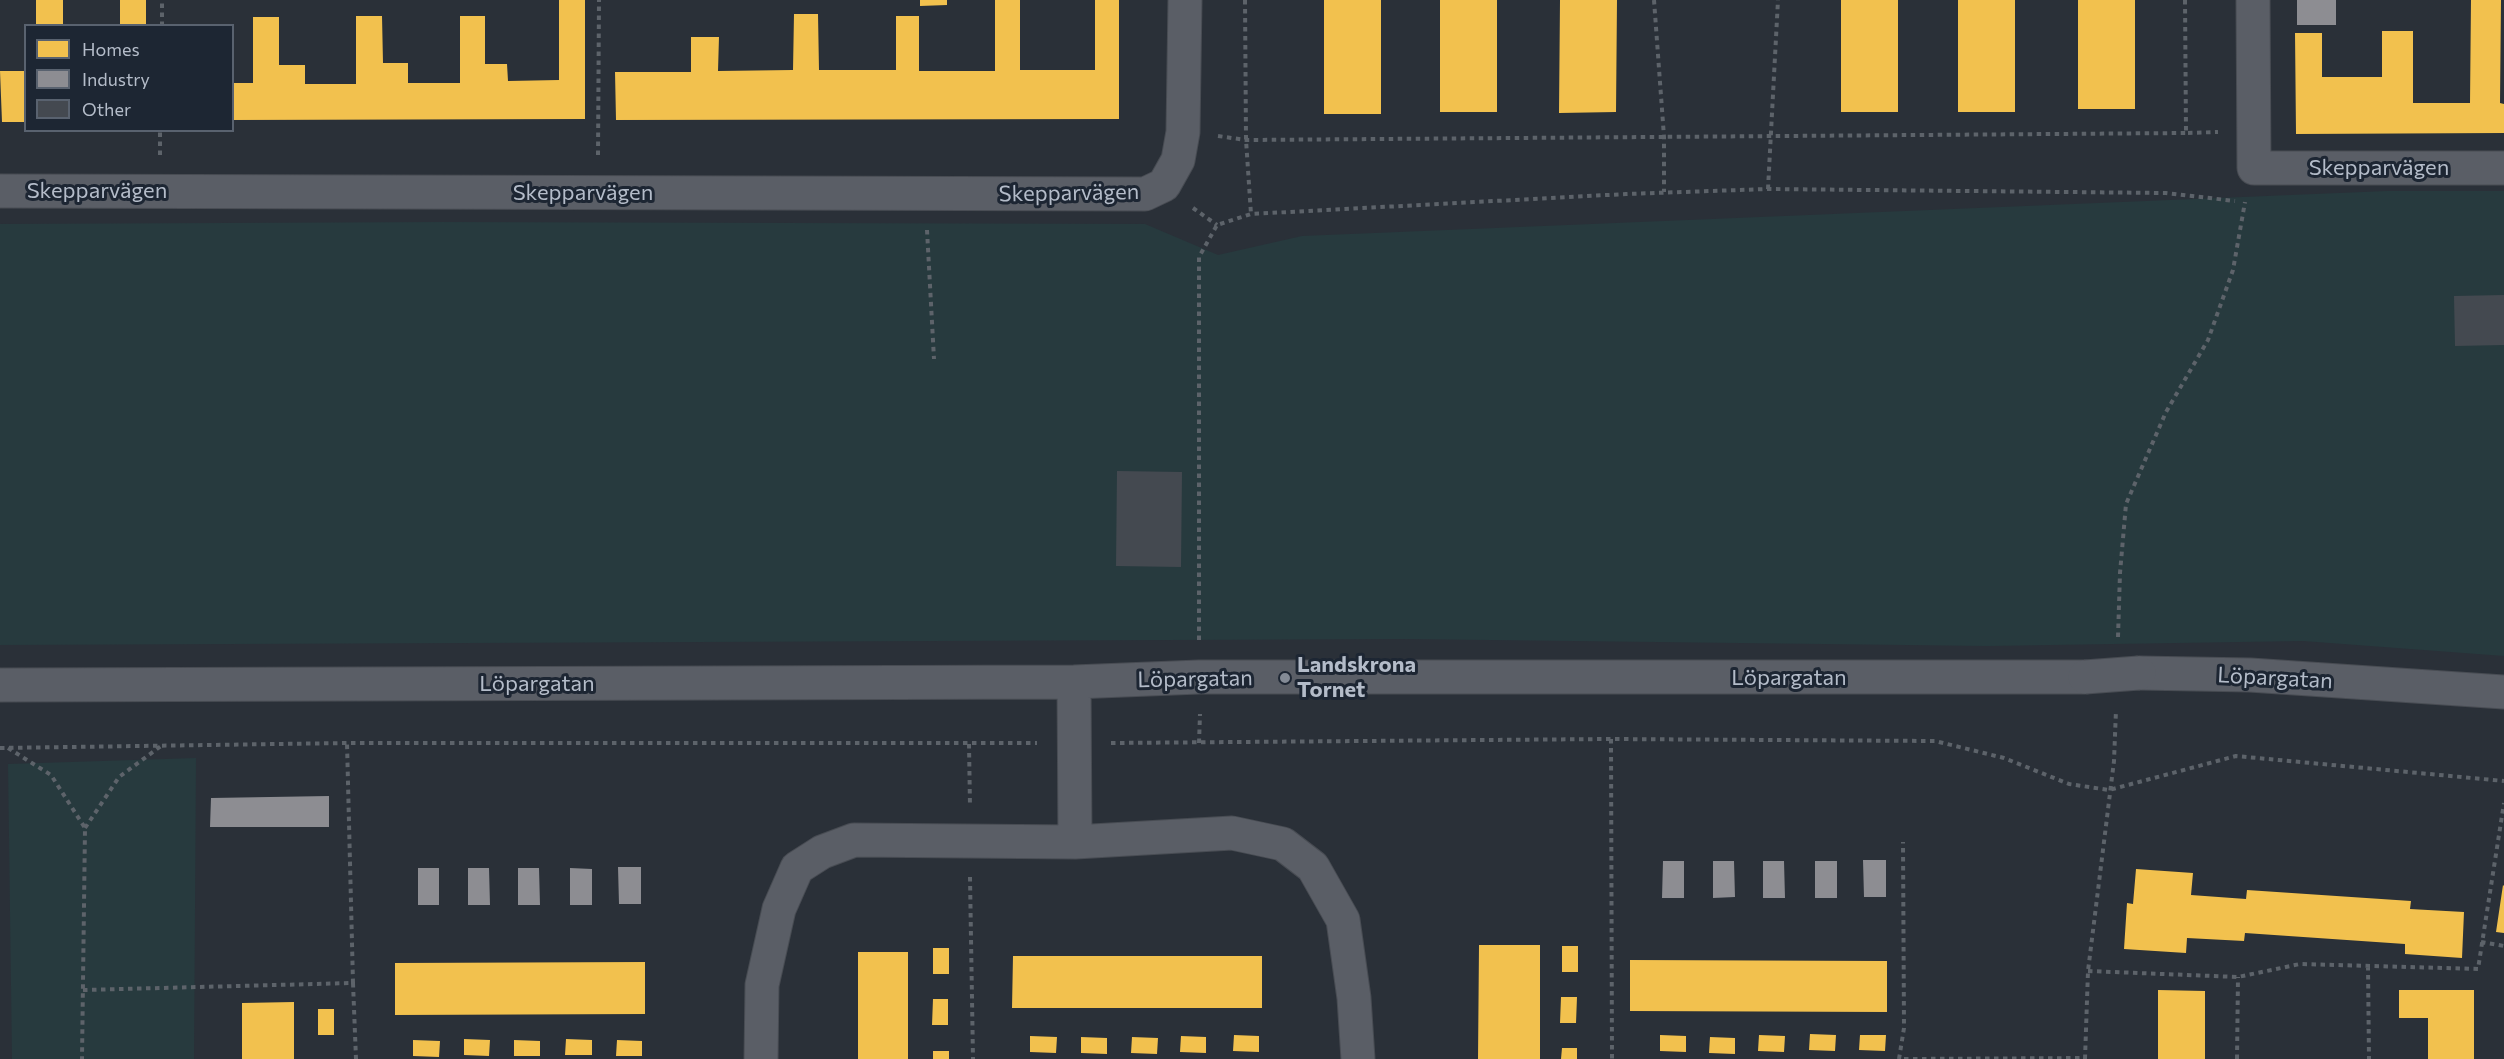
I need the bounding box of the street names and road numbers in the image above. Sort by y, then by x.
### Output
street label: Skepparvägen [2309,155,2449,181]
street label: Skepparvägen [27,178,167,204]
street label: Skepparvägen [998,179,1140,207]
street label: Skepparvägen [513,180,653,206]
street label: Löpargatan [2217,662,2333,694]
street label: Löpargatan [1137,665,1253,693]
street label: Löpargatan [1731,665,1847,691]
street label: Löpargatan [479,671,595,697]

